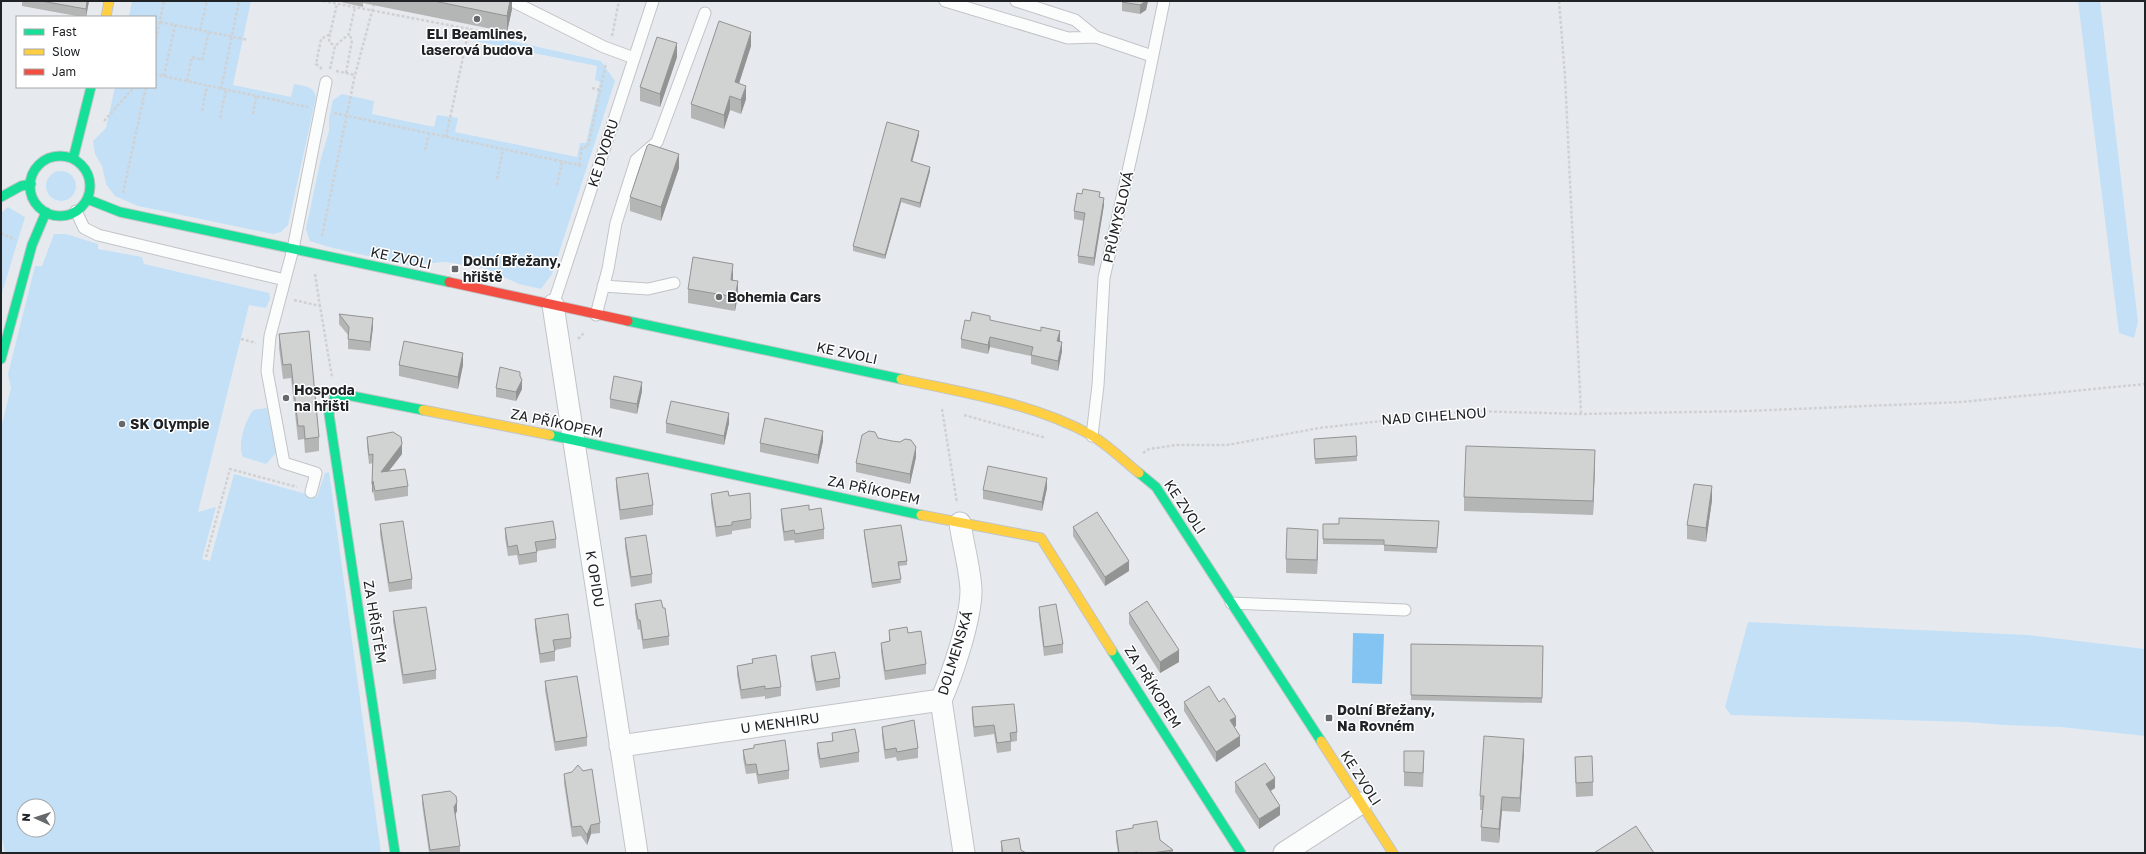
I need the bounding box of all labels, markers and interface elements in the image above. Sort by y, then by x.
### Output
marker: ELI Beamlines, laserová budova [472,14,482,24]
legend [16,16,156,88]
text: Fast [52,24,77,39]
place label: ELI Beamlines, laserová budova [421,25,533,58]
text: Slow [52,44,80,59]
text: Jam [52,64,76,79]
street label: KE DVORU [584,117,621,189]
street label: PRŮMYSLOVÁ [1099,169,1136,264]
street label: KE ZVOLI [369,243,433,272]
place label: Dolní Břežany, hřiště [463,252,561,285]
marker: Dolní Břežany, hřiště [450,264,460,274]
place label: Bohemia Cars [727,288,821,305]
marker: Bohemia Cars [714,292,724,302]
street label: KE ZVOLI [815,338,879,367]
place label: Hospoda na hřišti [294,381,355,414]
marker: Hospoda na hřišti [281,393,291,403]
street label: NAD CIHELNOU [1381,403,1487,428]
street label: ZA PŘÍKOPEM [509,404,605,441]
place label: SK Olympie [130,415,210,432]
marker: SK Olympie [117,419,127,429]
street label: ZA PŘÍKOPEM [826,471,922,508]
street label: KE ZVOLI [1161,476,1210,537]
street label: K OPIDU [583,549,608,608]
street label: ZA HŘIŠTĚM [361,579,390,665]
street label: DOLMENSKÁ [934,608,976,697]
street label: ZA PŘÍKOPEM [1121,642,1186,731]
place label: Dolní Břežany, Na Rovném [1337,701,1435,734]
street label: U MENHIRU [739,709,821,736]
marker: Dolní Břežany, Na Rovném [1324,713,1334,723]
street label: KE ZVOLI [1337,747,1385,808]
north arrow [16,798,56,838]
text: N [19,813,32,822]

